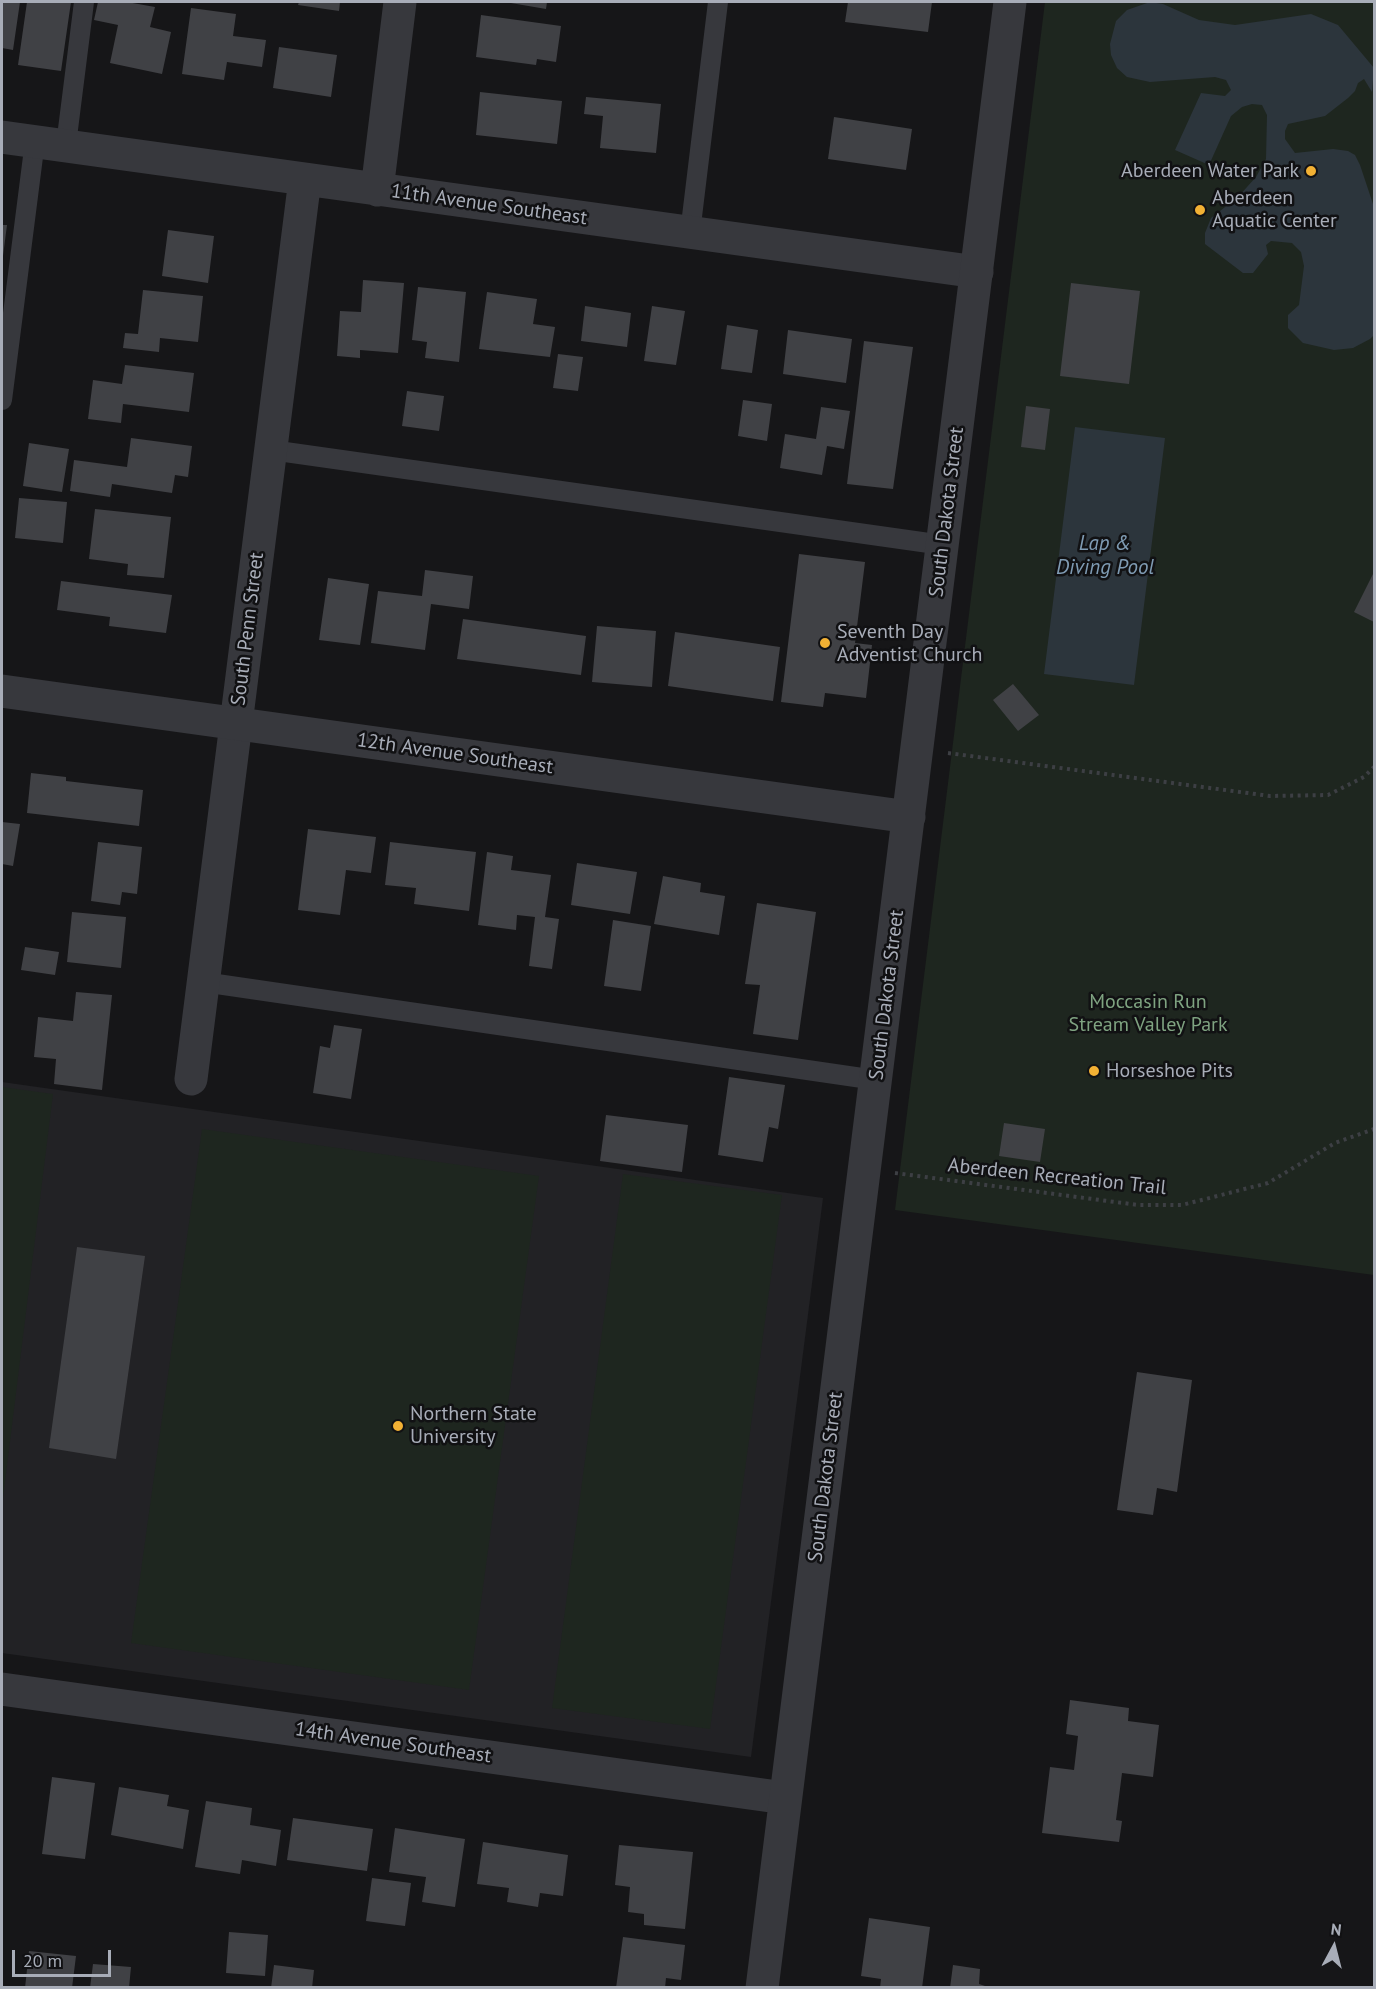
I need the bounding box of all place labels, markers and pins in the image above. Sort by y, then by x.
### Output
place label: Aberdeen Water Park [1121,159,1299,183]
marker: Aberdeen Water Park [1304,164,1318,178]
place label: Aberdeen Aquatic Center [1212,186,1337,233]
marker: Aberdeen Aquatic Center [1193,203,1207,217]
place label: Seventh Day Adventist Church [837,620,983,667]
marker: Seventh Day Adventist Church [818,636,832,650]
place label: Horseshoe Pits [1106,1059,1233,1083]
marker: Horseshoe Pits [1087,1064,1101,1078]
place label: Northern State University [410,1402,537,1449]
marker: Northern State University [391,1419,405,1433]

